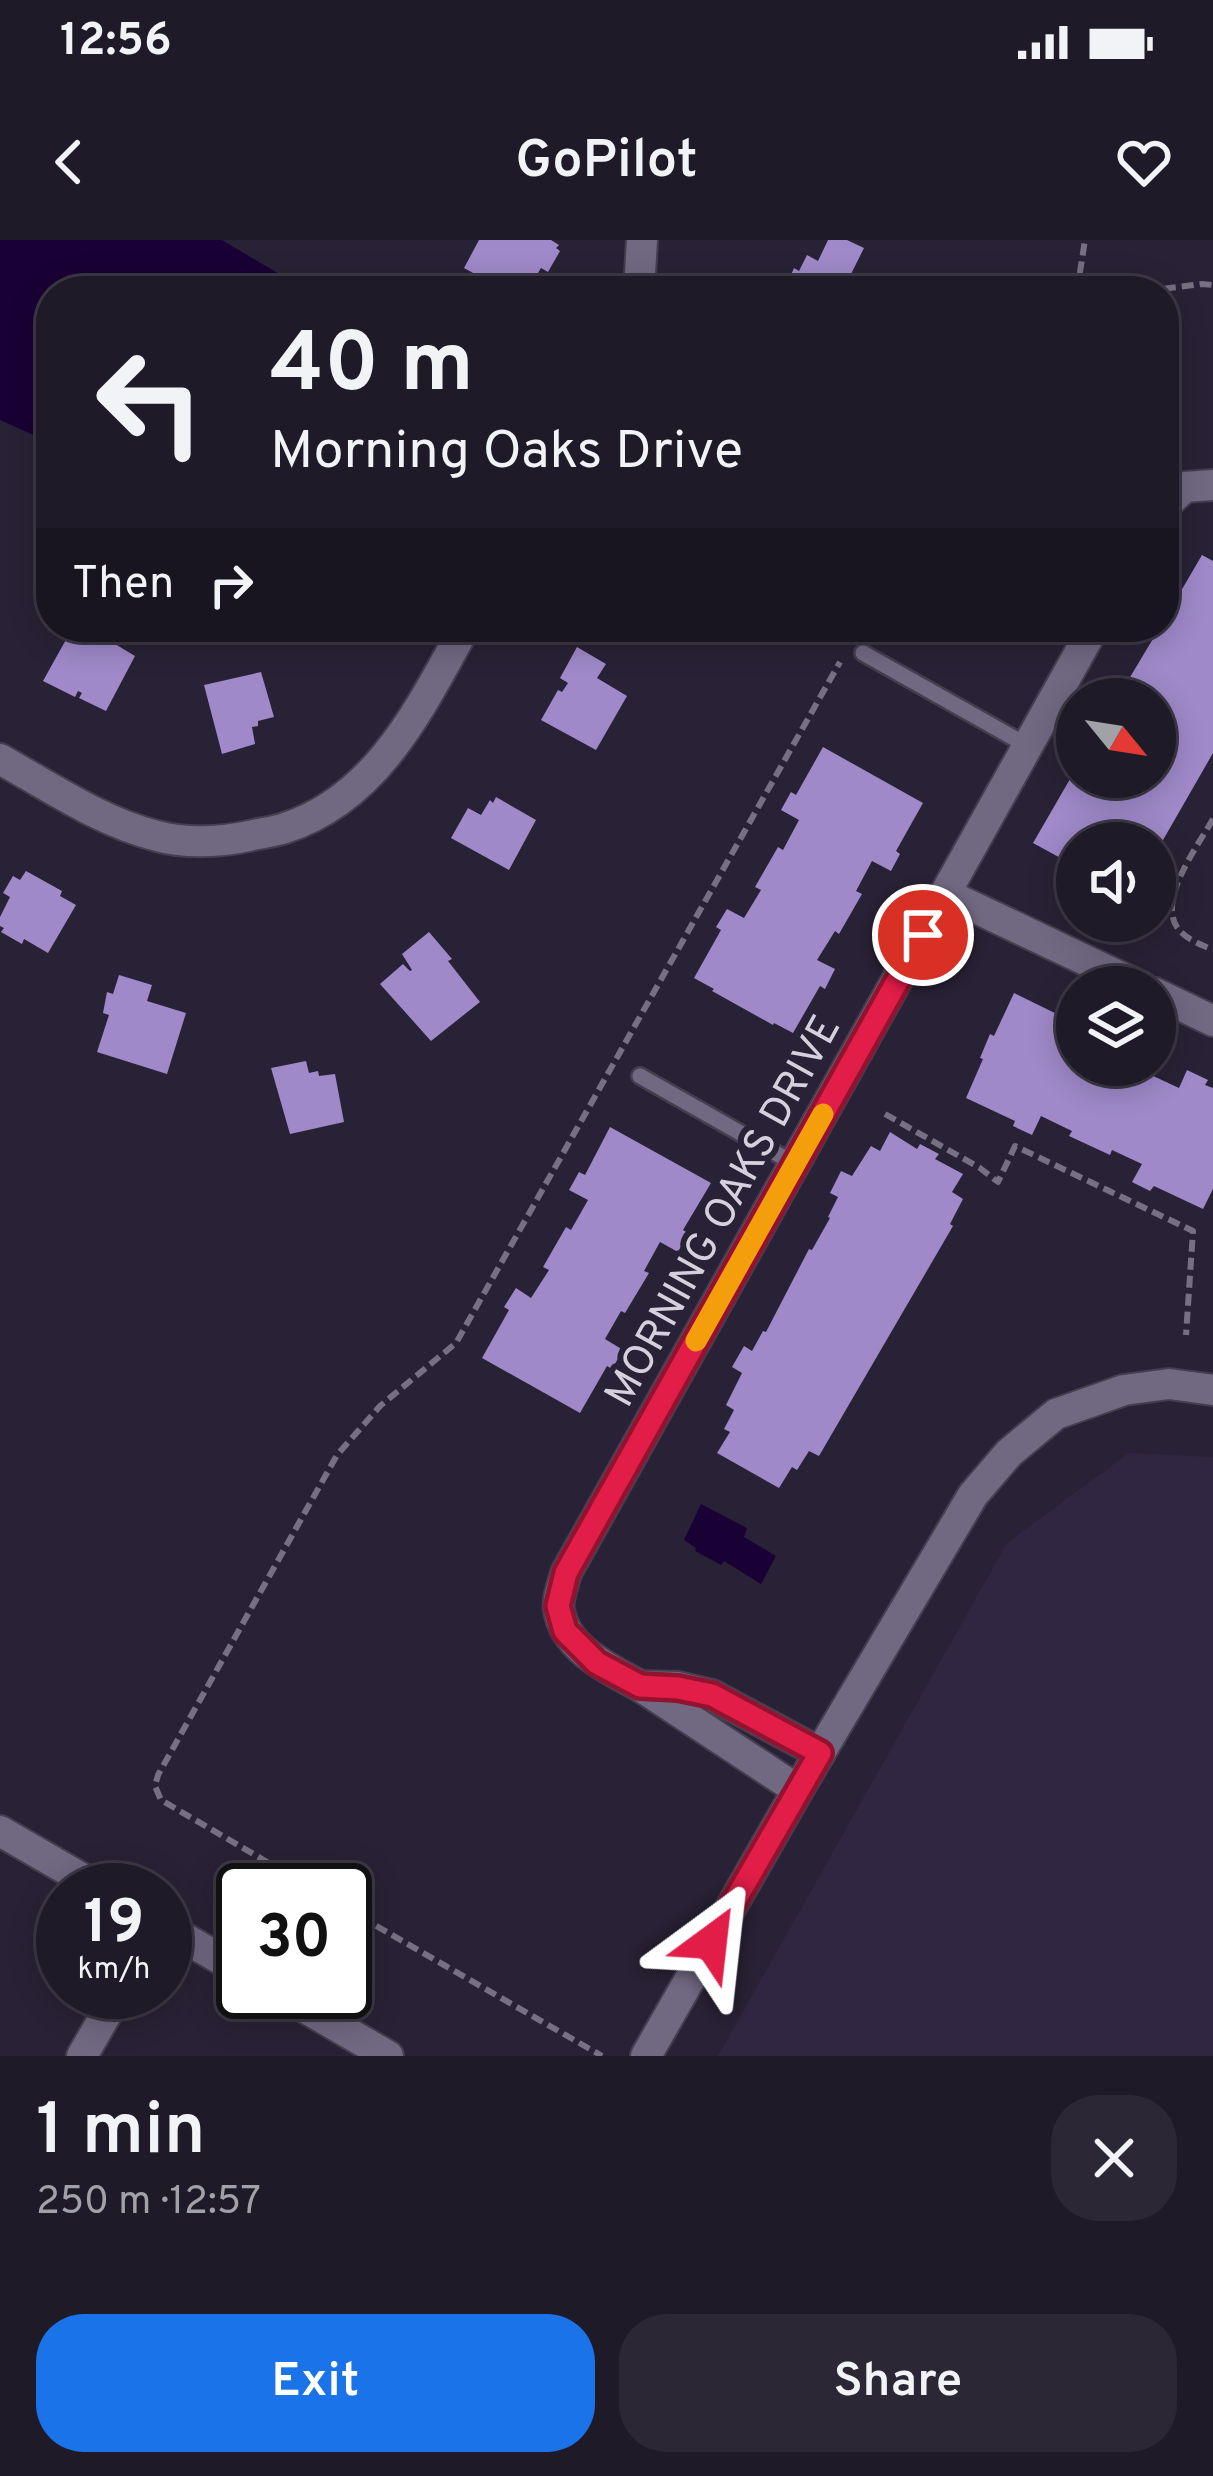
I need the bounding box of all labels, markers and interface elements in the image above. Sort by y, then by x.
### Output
text: 12:56 [60,14,172,71]
text: GoPilot [515,128,698,197]
icon: back [36,129,102,195]
icon: heart [1111,129,1177,195]
text: 40 m [270,315,474,421]
icon: left [72,324,228,480]
text: Morning Oaks Drive [270,419,743,488]
icon: right [198,552,264,618]
text: Then [72,557,174,614]
north arrow [1056,678,1176,798]
map controls [1056,678,1176,1086]
button: sound [1056,822,1176,942]
pin [872,884,974,986]
icon: arrive [890,902,956,968]
button: layers [1056,966,1176,1086]
street label: MORNING OAKS DRIVE [595,1007,855,1417]
speed limit sign: 30 [216,1863,372,2019]
position arrow [648,1879,774,2005]
text: 19 [84,1888,144,1964]
text: km/h [78,1952,150,1989]
text: 1 min [36,2088,206,2180]
button: close [1051,2095,1177,2221]
text: 250 m · 12:57 [36,2179,261,2228]
button: Exit [36,2314,595,2452]
button: Share [619,2314,1177,2452]

